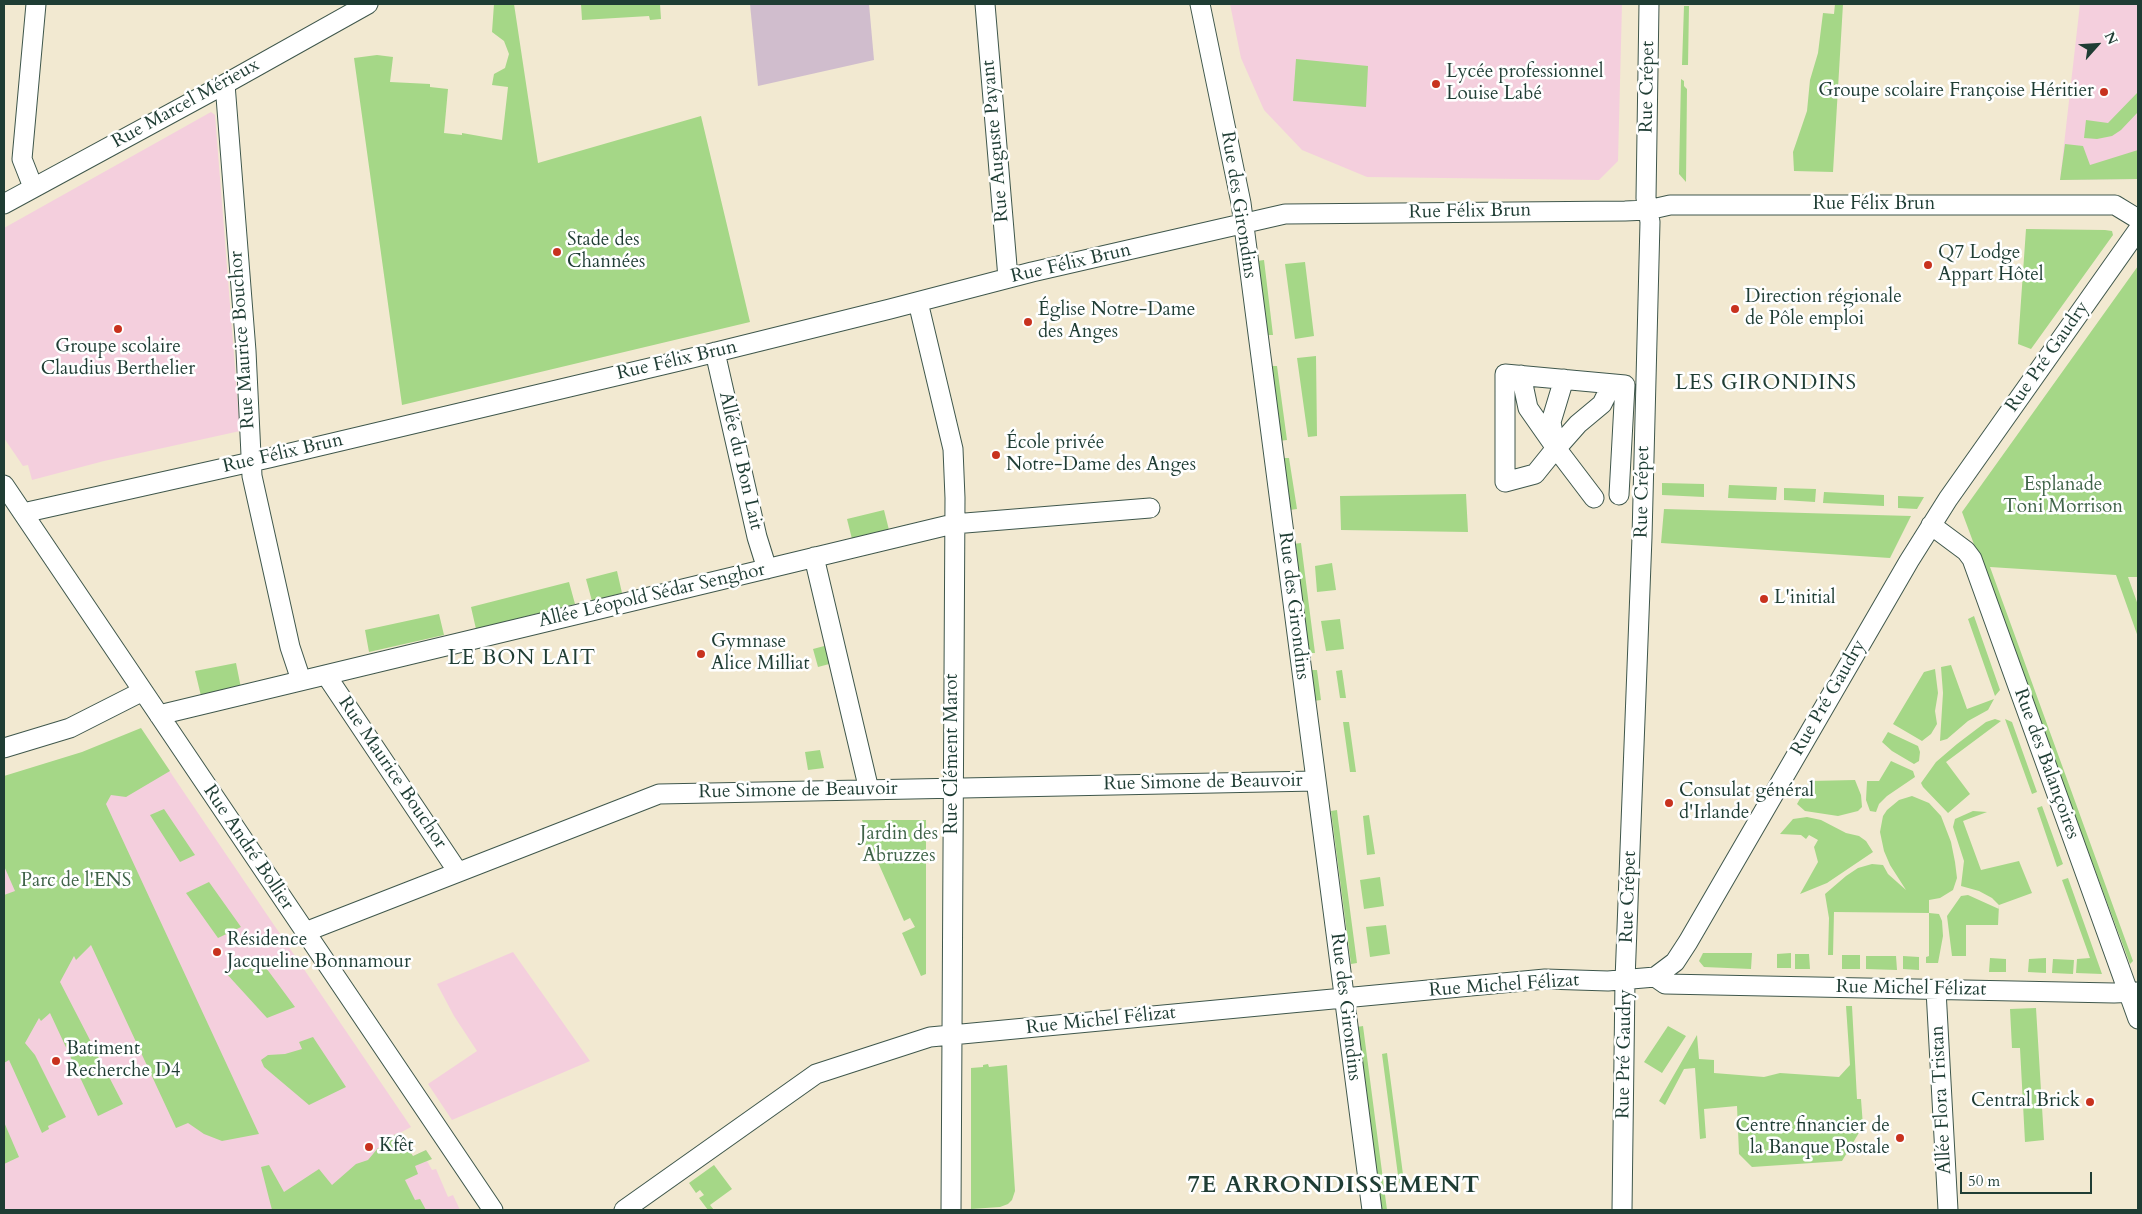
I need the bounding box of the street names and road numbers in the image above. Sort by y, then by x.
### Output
street label: Rue Crépet [1636,41,1660,133]
street label: Rue Marcel Mérieux [108,54,264,154]
street label: Rue Auguste Payant [978,59,1014,223]
street label: Rue des Girondins [1215,130,1261,280]
street label: Rue Félix Brun [1813,194,1935,216]
street label: Rue Félix Brun [1409,200,1531,224]
street label: Rue Félix Brun [1009,239,1133,289]
street label: Rue Maurice Bouchor [225,250,261,430]
street label: Rue Pré Gaudry [2001,297,2095,417]
street label: Rue Félix Brun [615,336,739,386]
street label: Allée du Bon Lait [713,390,767,532]
street label: Rue Félix Brun [221,429,345,479]
street label: Rue Crépet [1631,446,1655,538]
street label: Rue des Girondins [1273,531,1313,681]
street label: Allée Léopold Sédar Senghor [536,559,768,633]
street label: Rue Pré Gaudry [1787,636,1871,760]
street label: Rue Clément Marot [942,673,964,835]
street label: Rue des Balançoires [2008,686,2084,842]
street label: Rue Maurice Bouchor [333,693,451,853]
street label: Rue Simone de Beauvoir [1103,770,1303,796]
street label: Rue Simone de Beauvoir [698,778,898,804]
street label: Rue André Bollier [198,781,298,915]
street label: Rue Crépet [1616,851,1642,943]
street label: Rue des Girondins [1325,932,1365,1082]
street label: Rue Michel Félizat [1428,969,1580,1003]
street label: Rue Michel Félizat [1836,976,1986,1002]
street label: Rue Pré Gaudry [1612,989,1638,1119]
street label: Rue Michel Félizat [1025,1002,1177,1040]
street label: Allée Flora Tristan [1927,1025,1957,1175]

